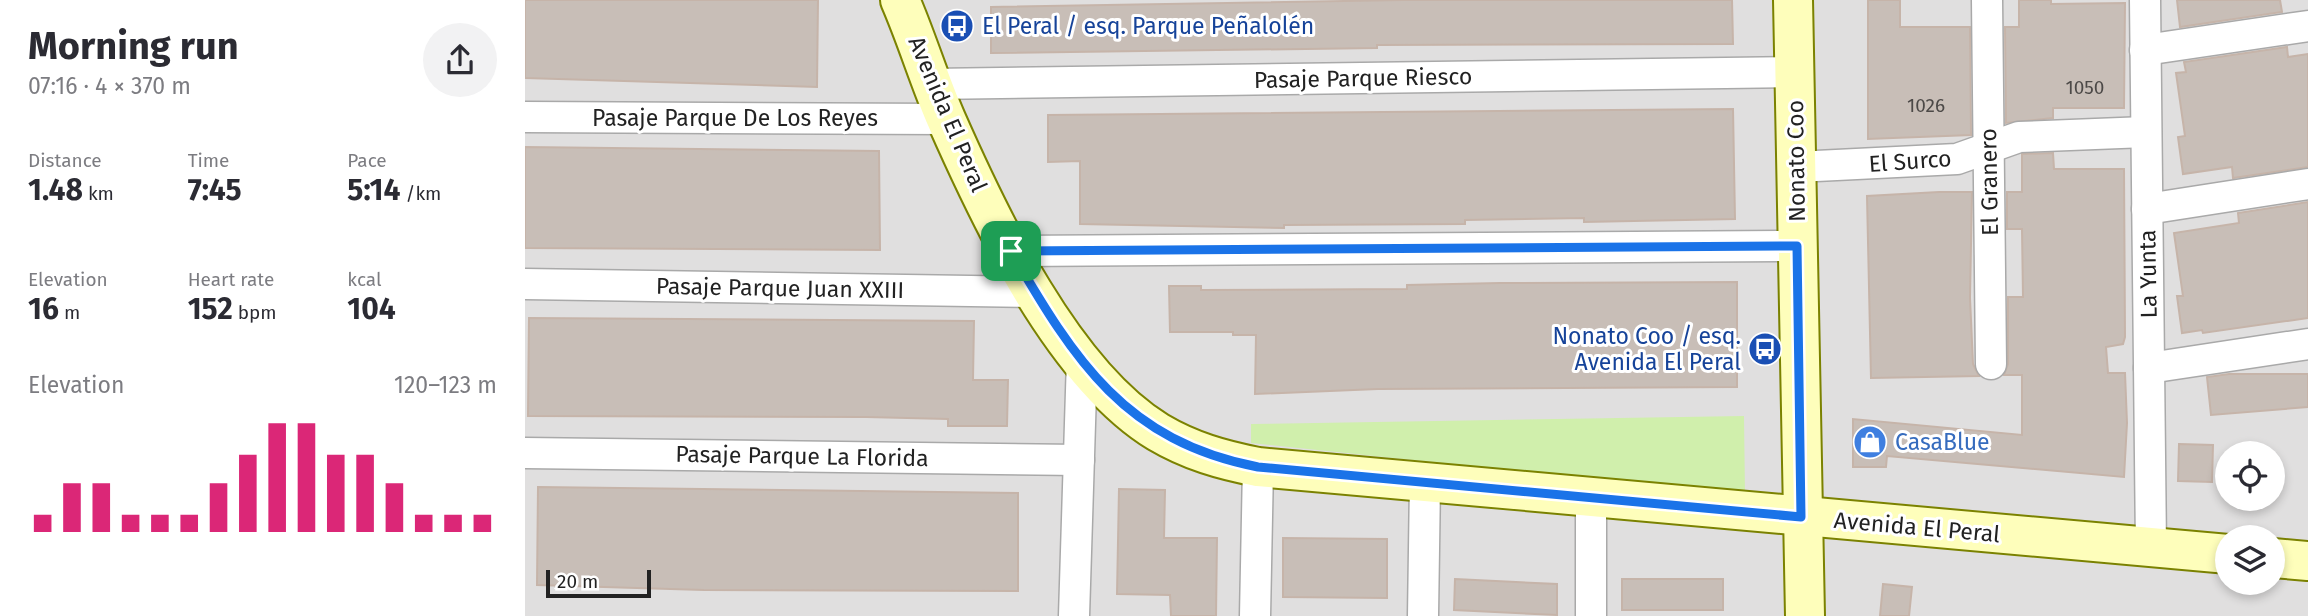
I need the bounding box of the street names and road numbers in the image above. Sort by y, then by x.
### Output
street label: Avenida El Peral [903,32,994,196]
street label: Pasaje Parque Riesco [1254,62,1472,94]
street label: Nonato Coo [1781,100,1811,222]
street label: Pasaje Parque De Los Reyes [592,104,878,132]
street label: El Granero [1974,128,2004,236]
street label: El Surco [1868,144,1952,178]
street label: La Yunta [2133,229,2163,319]
street label: Pasaje Parque Juan XXIII [656,272,904,304]
street label: Pasaje Parque La Florida [675,440,929,472]
street label: Avenida El Peral [1833,506,2001,548]

